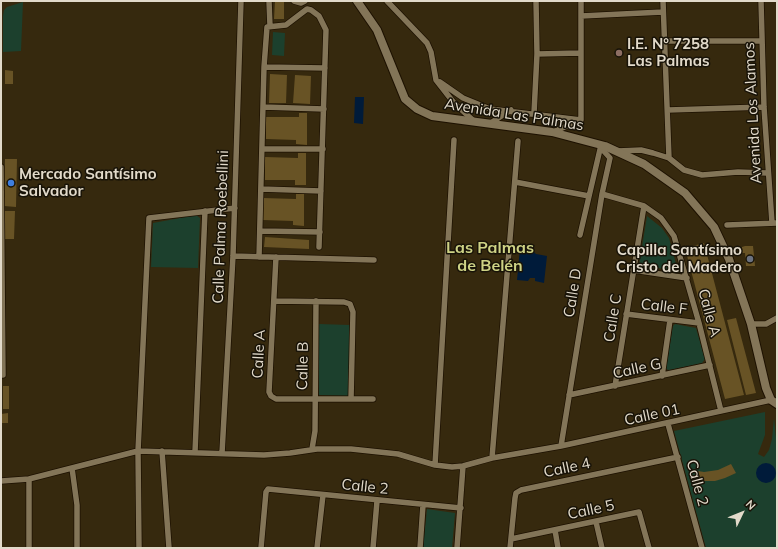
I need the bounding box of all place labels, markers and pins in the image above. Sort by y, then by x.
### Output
place label: I.E. N° 7258 Las Palmas [627,35,709,70]
marker: I.E. N° 7258 Las Palmas [614,48,624,58]
place label: Mercado Santísimo Salvador [19,165,157,200]
marker: Mercado Santísimo Salvador [6,178,16,188]
place label: Capilla Santísimo Cristo del Madero [616,241,742,276]
marker: Capilla Santísimo Cristo del Madero [745,254,755,264]

